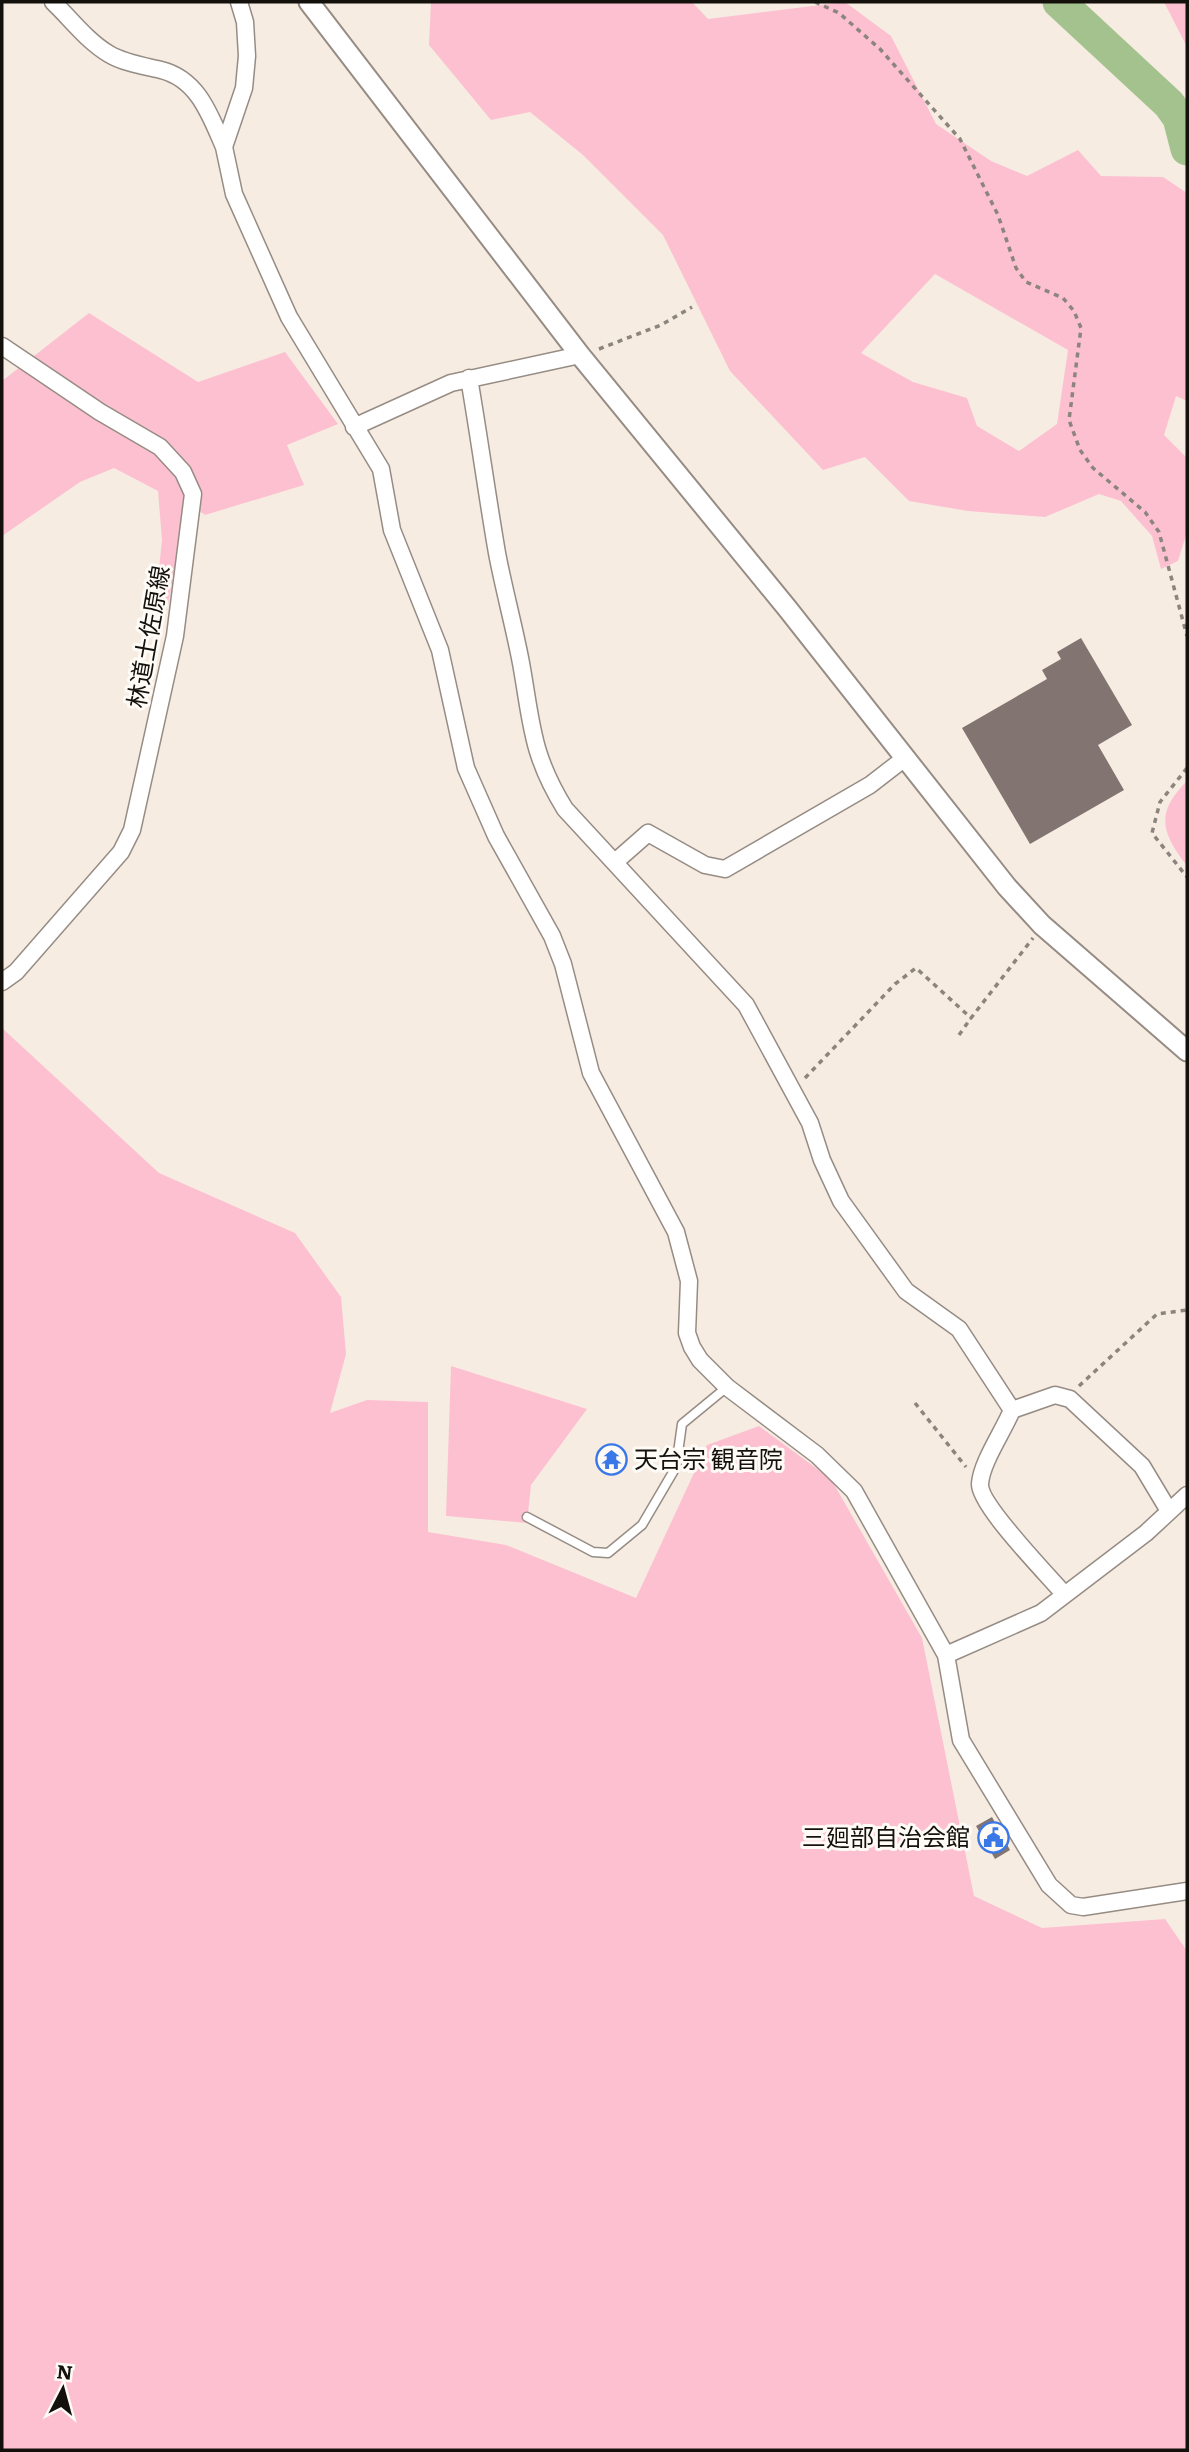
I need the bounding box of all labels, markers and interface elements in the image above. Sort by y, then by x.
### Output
street label: 林道土佐原線 [117,563,176,711]
place label: 天台宗 観音院 [634,1440,783,1475]
temple icon: 天台宗 観音院 [594,1443,628,1477]
place label: 三廻部自治会館 [802,1818,970,1853]
public building icon: 三廻部自治会館 [976,1821,1010,1855]
north arrow [28,2354,98,2424]
text: N [55,2356,74,2386]

